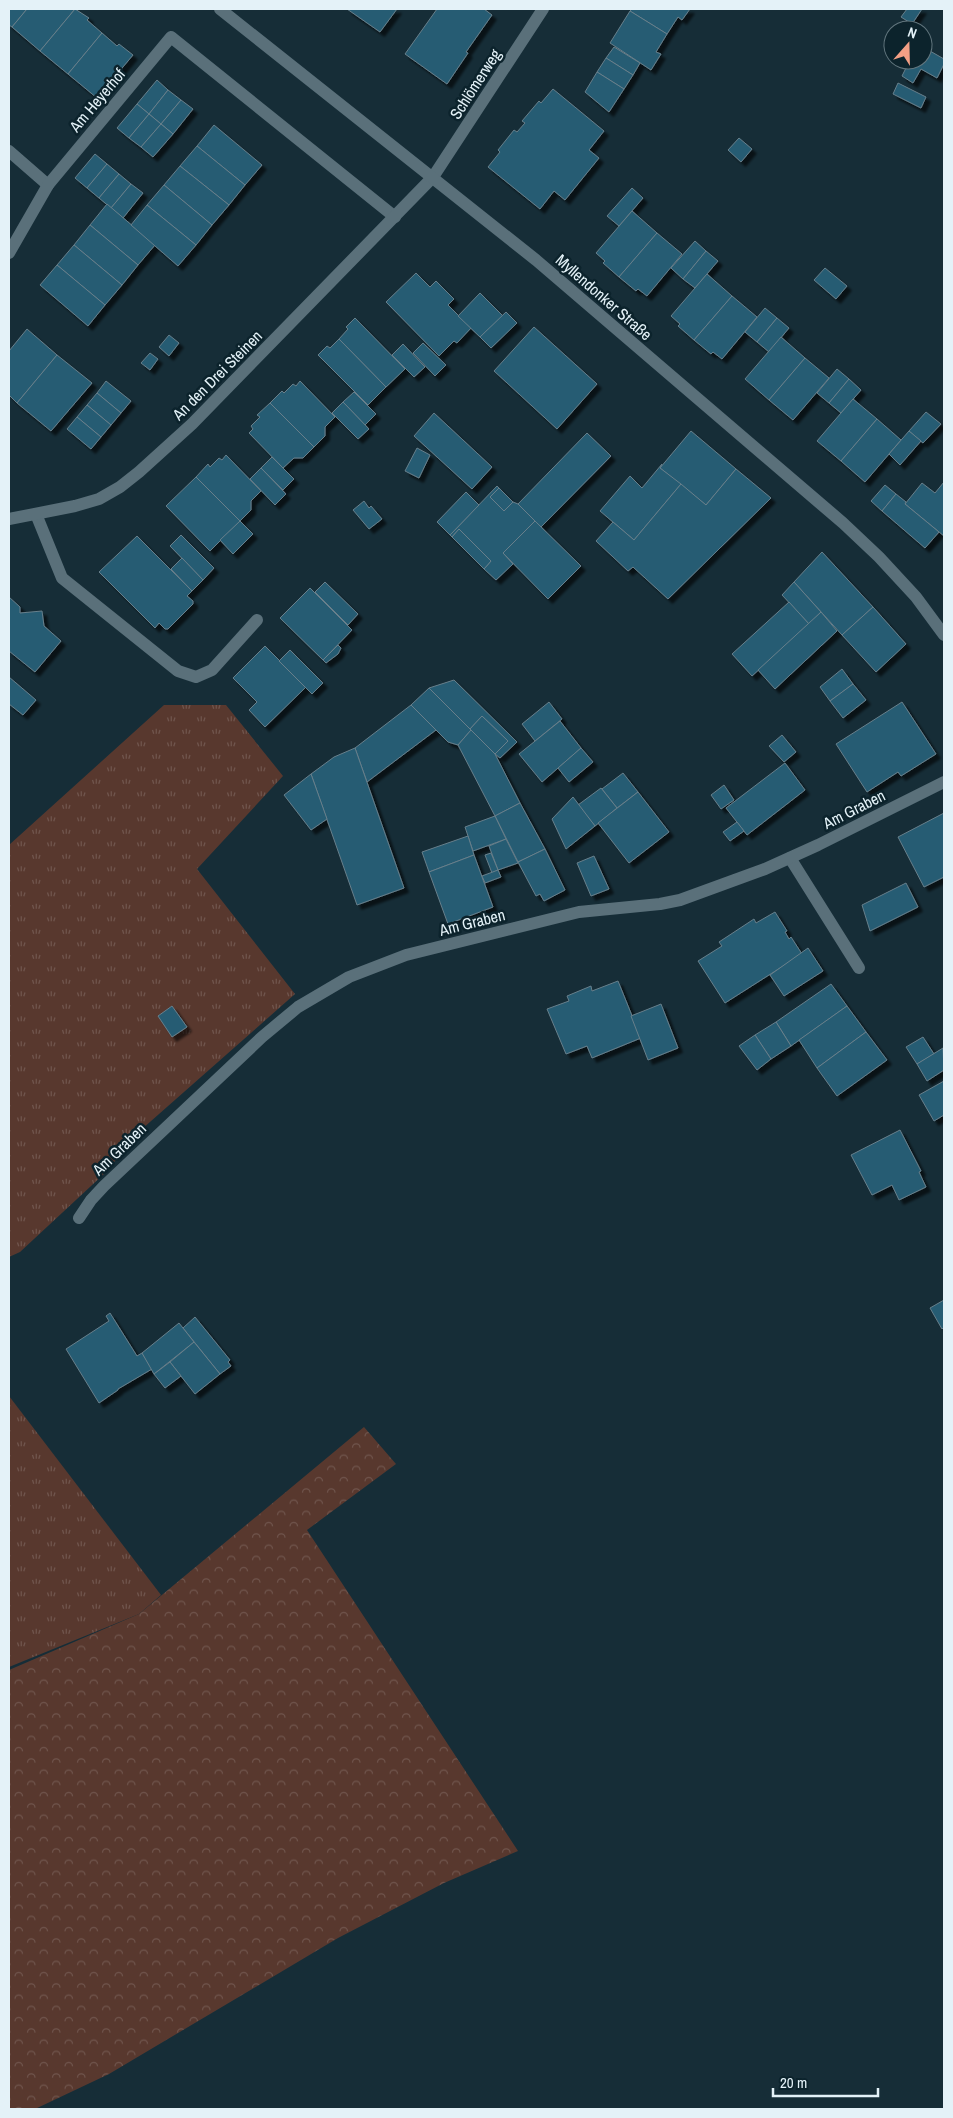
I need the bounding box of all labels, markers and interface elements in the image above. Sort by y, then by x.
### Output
north arrow [883,20,933,70]
text: N [905,23,919,43]
street label: Schlömerweg [444,44,506,123]
street label: Am Heyerhof [63,63,130,137]
street label: Myllendonker Straße [551,249,657,345]
street label: An den Drei Steinen [166,325,267,426]
street label: Am Graben [818,784,889,834]
street label: Am Graben [436,903,507,941]
street label: Am Graben [87,1118,151,1181]
scale bar [773,2066,878,2098]
text: 20 m [780,2072,807,2093]

